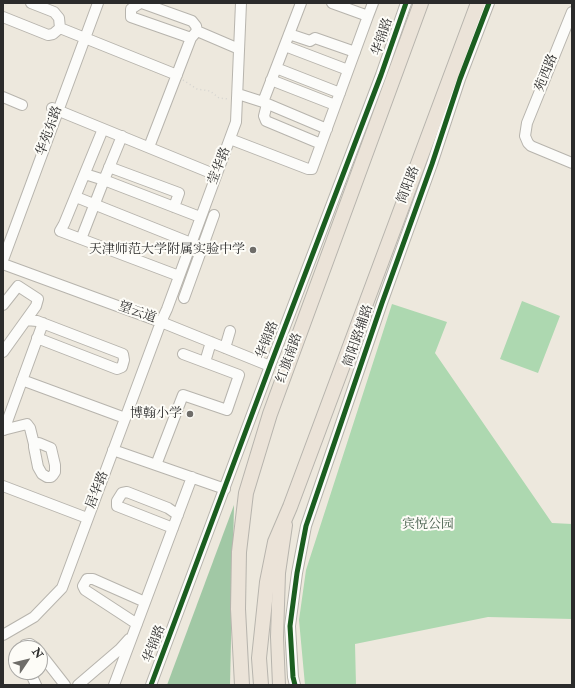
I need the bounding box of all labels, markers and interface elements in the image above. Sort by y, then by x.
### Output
street label: 华锦路 [369,16,397,58]
street label: 苑西路 [532,52,562,94]
street label: 华苑东路 [34,104,66,158]
street label: 莹华路 [206,145,234,187]
street label: 简阳路 [395,164,423,206]
place label: 天津师范大学附属实验中学 [89,242,245,258]
marker: 天津师范大学附属实验中学 [248,245,258,255]
street label: 望云道 [116,299,158,327]
street label: 简阳路辅路 [341,303,377,369]
street label: 华锦路 [254,319,282,361]
street label: 红旗南路 [274,331,306,385]
place label: 博翰小学 [130,406,182,422]
marker: 博翰小学 [185,409,195,419]
street label: 居华路 [84,469,112,511]
park label: 宾悦公园 [402,517,454,533]
street label: 华锦路 [141,623,169,665]
north arrow [8,640,48,680]
text: N [29,646,46,661]

